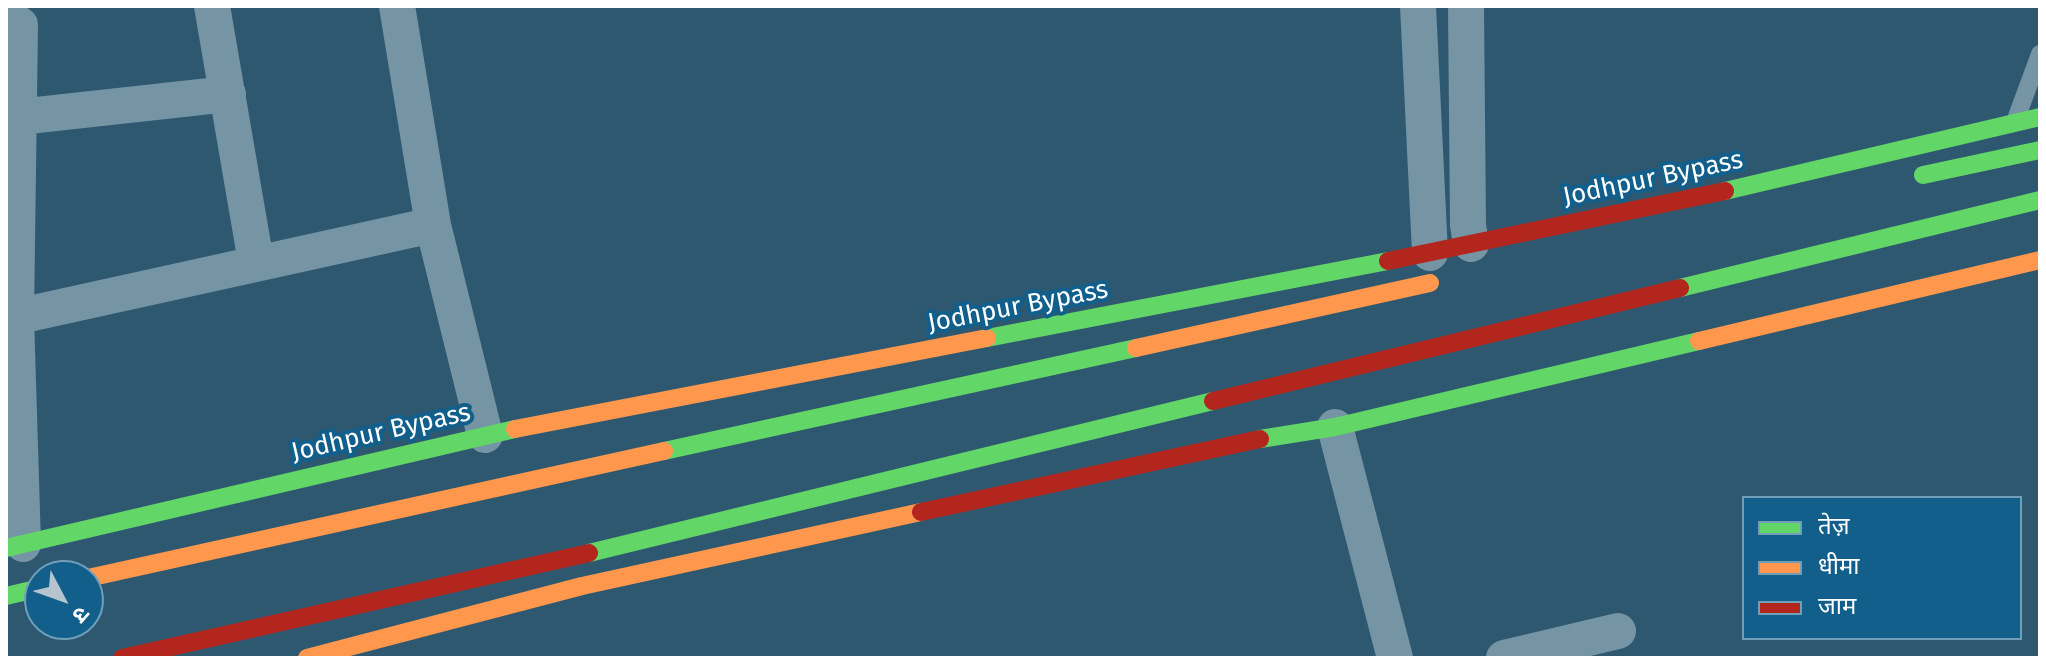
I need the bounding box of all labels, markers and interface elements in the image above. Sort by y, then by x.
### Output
street label: Jodhpur Bypass [1560,145,1746,213]
street label: Jodhpur Bypass [925,274,1111,340]
street label: Jodhpur Bypass [288,397,474,469]
legend [1742,496,2022,640]
text: तेज़ [1818,512,1850,540]
text: धीमा [1818,552,1860,580]
north arrow [24,560,104,640]
text: जाम [1818,592,1856,620]
text: उ [67,601,95,628]

